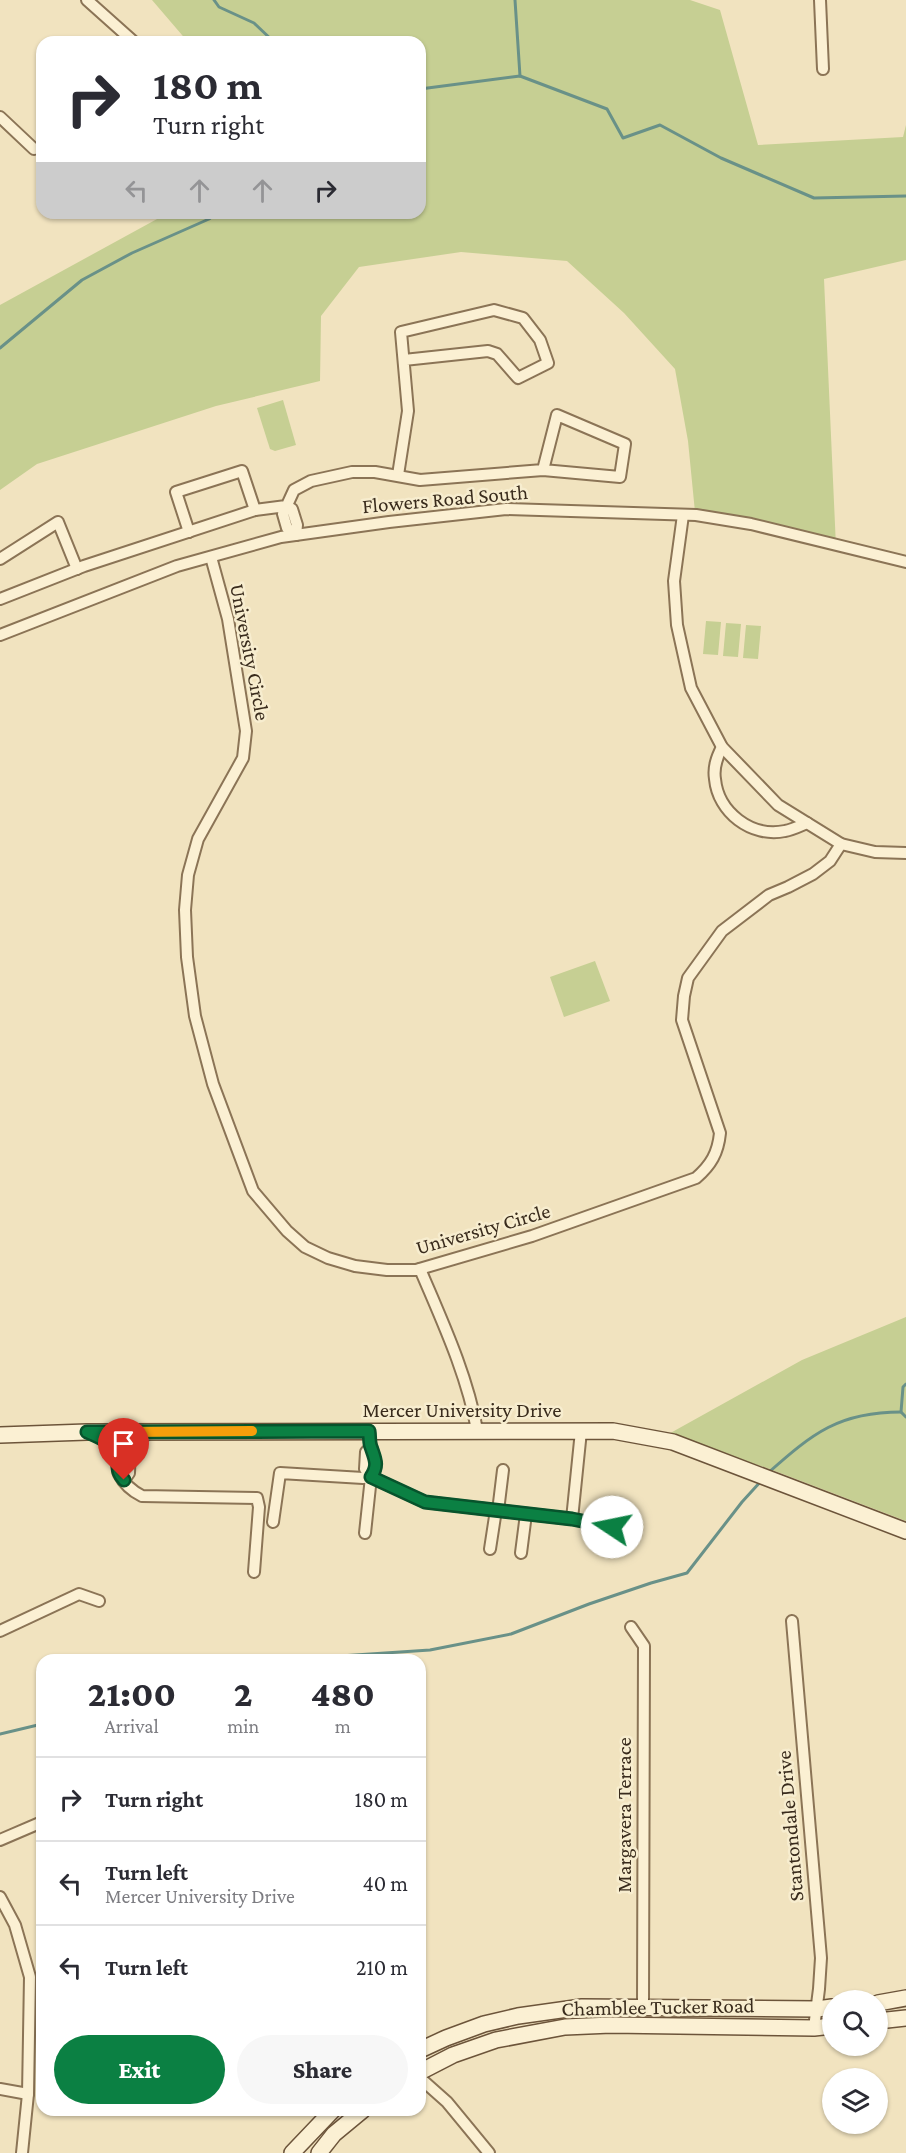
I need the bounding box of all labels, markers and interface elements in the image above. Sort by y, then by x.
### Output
icon: right [54,60,132,138]
text: 180 m [153,61,262,108]
text: Turn right [153,110,264,140]
icon: left [120,174,153,207]
icon: ahead [183,174,216,207]
icon: ahead [246,174,279,207]
icon: right [309,174,342,207]
street label: Flowers Road South [361,480,529,518]
street label: University Circle [225,582,275,722]
street label: University Circle [413,1198,553,1260]
street label: Mercer University Drive [362,1398,562,1422]
pin [98,1418,149,1480]
icon: arrive [107,1427,140,1460]
position arrow [580,1495,644,1559]
text: 21:00 [87,1674,176,1714]
text: 2 [234,1674,253,1714]
text: 480 [311,1674,375,1714]
text: Arrival [104,1715,159,1737]
text: min [227,1715,259,1737]
text: m [335,1715,351,1737]
street label: Margavera Terrace [612,1737,636,1893]
street label: Stantondale Drive [771,1750,809,1902]
icon: right [54,1783,87,1816]
text: Turn right [105,1787,203,1812]
text: 180 m [355,1787,408,1812]
text: Turn left [105,1860,188,1885]
icon: left [54,1867,87,1900]
text: 40 m [363,1871,408,1896]
text: Mercer University Drive [105,1885,295,1907]
icon: left [54,1951,87,1984]
text: Turn left [105,1955,188,1980]
text: 210 m [356,1955,408,1980]
map controls [822,1990,888,2134]
button: search [822,1990,888,2056]
street label: Chamblee Tucker Road [561,1993,755,2021]
button: Exit [54,2035,225,2104]
button: Share [237,2035,408,2104]
button: layers [822,2068,888,2134]

